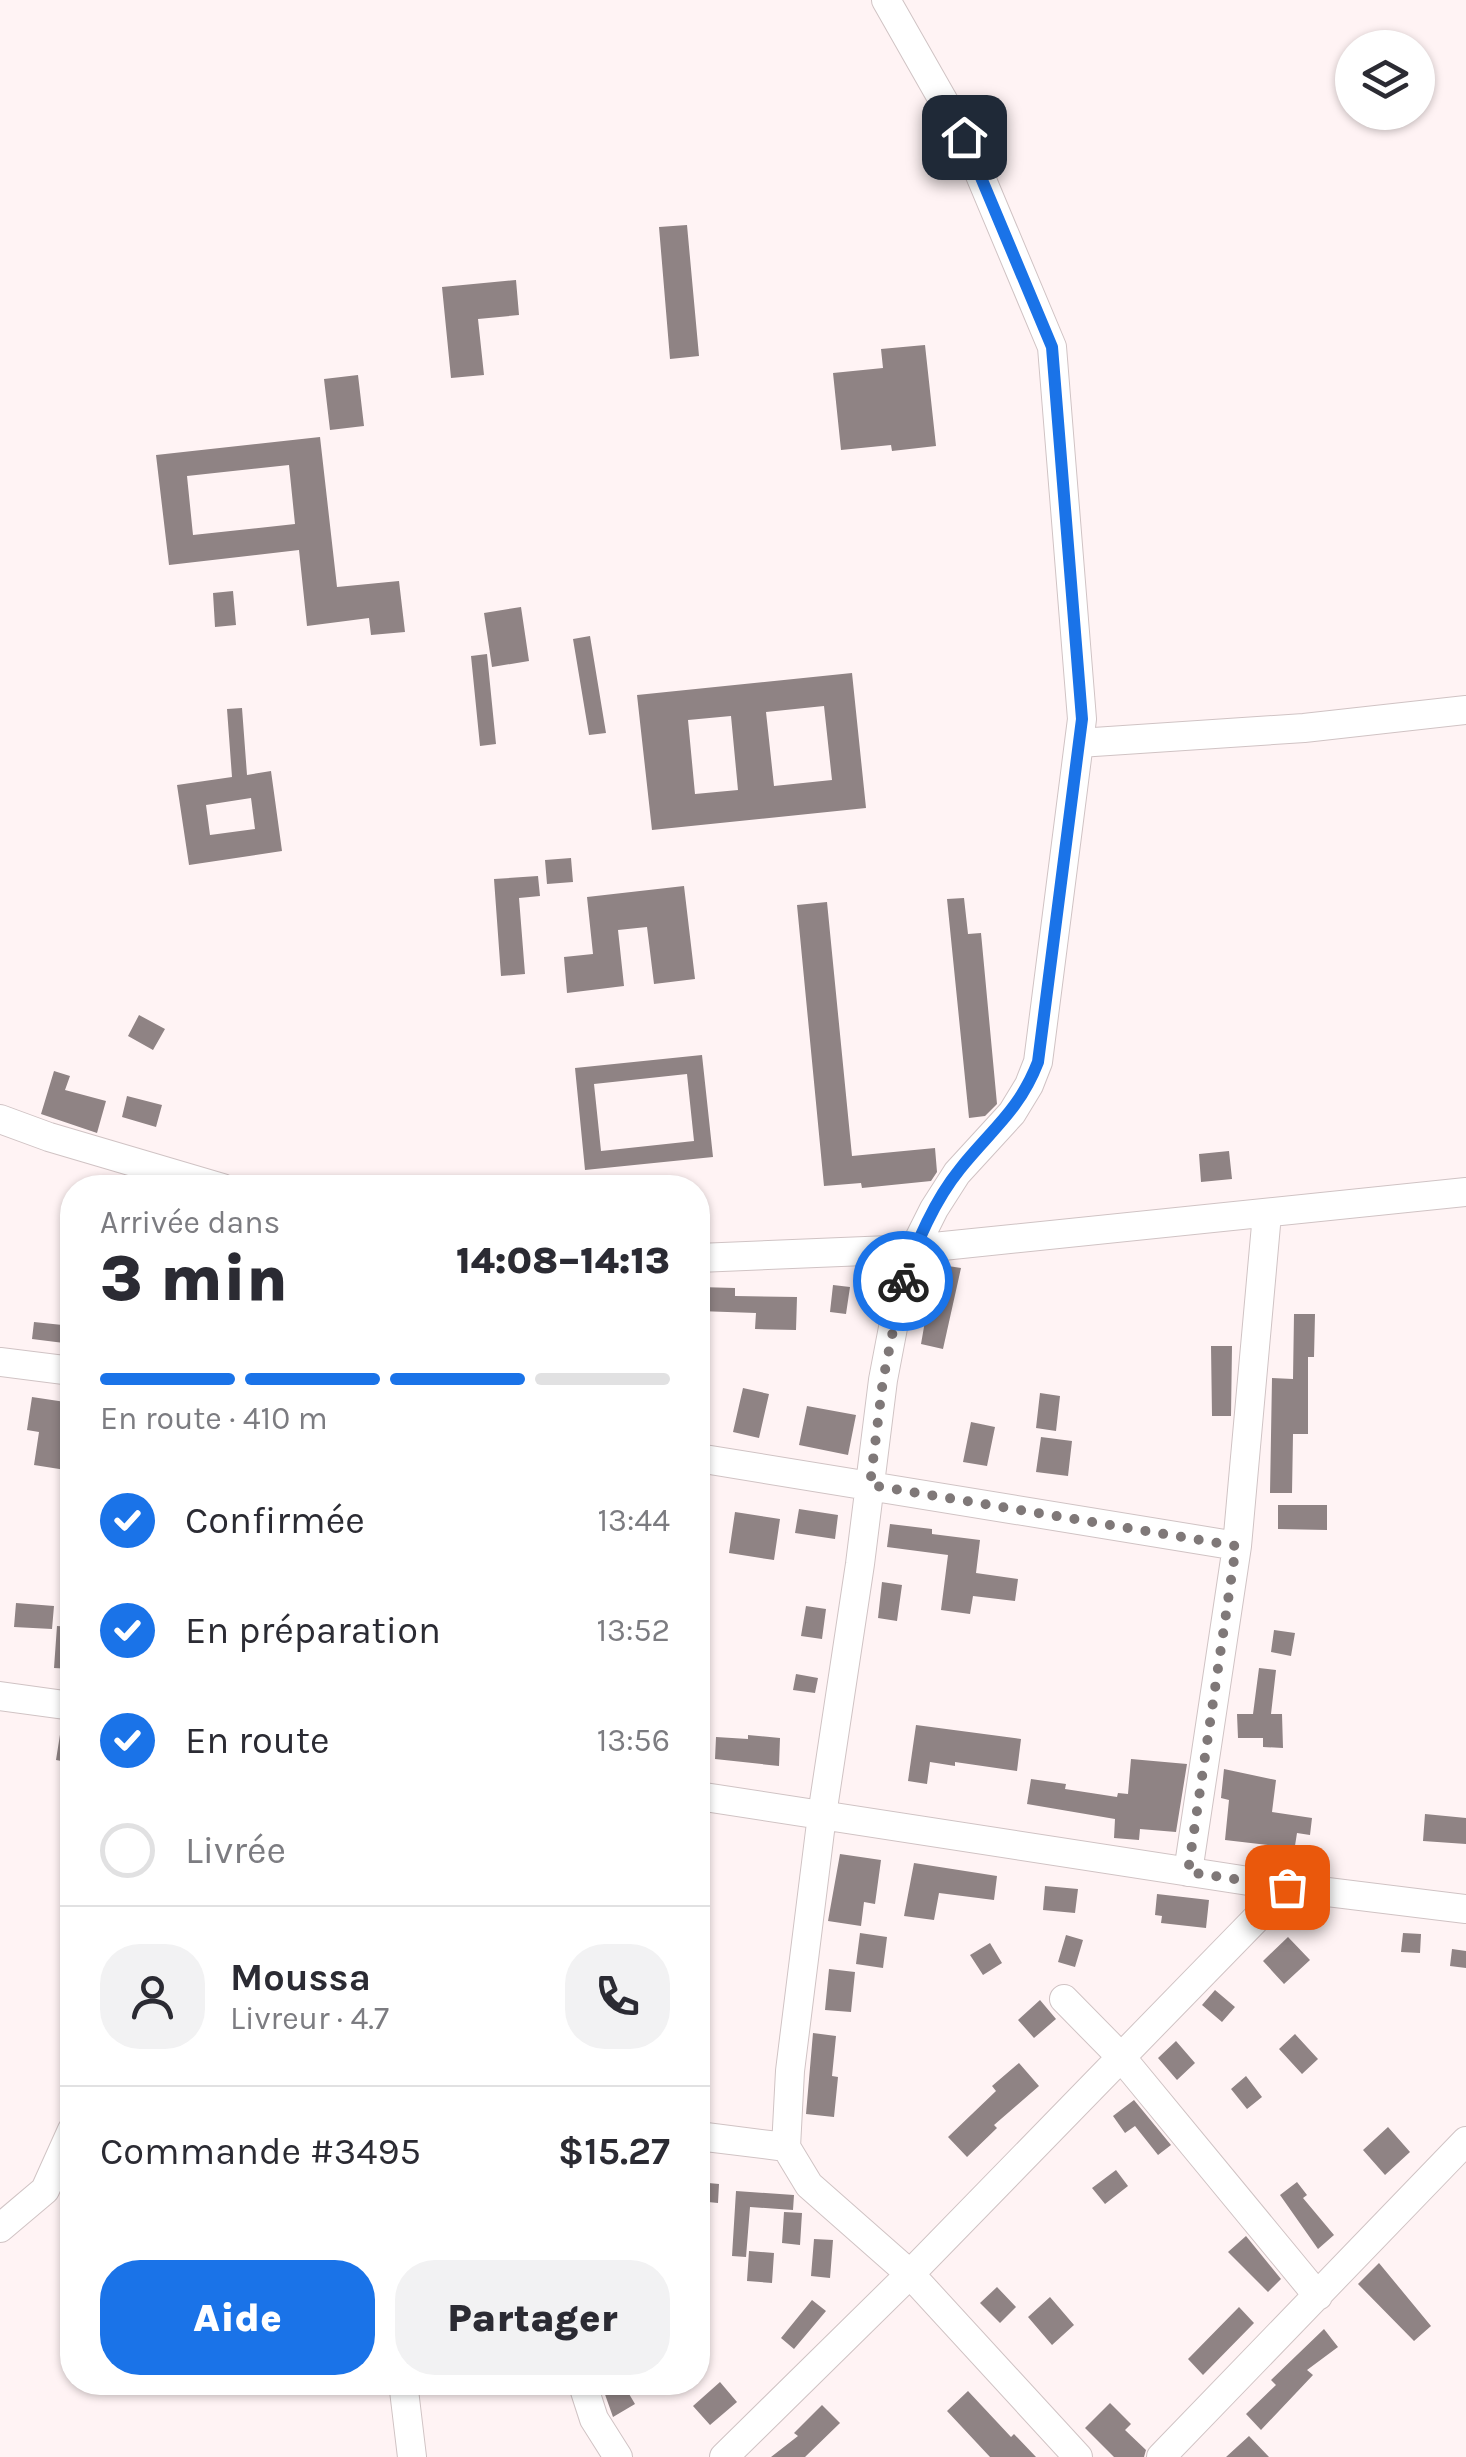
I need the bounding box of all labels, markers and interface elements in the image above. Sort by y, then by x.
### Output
map controls [1335,30,1435,130]
button: layers [1335,30,1435,130]
pin [922,95,1007,180]
icon: home [937,110,992,165]
text: Arrivée dans [100,1204,280,1241]
courier [853,1231,953,1331]
text: 14:08–14:13 [456,1238,670,1283]
text: 3 min [100,1240,288,1316]
icon: bike [876,1254,931,1309]
text: En route · 410 m [100,1400,328,1437]
icon: check [100,1493,155,1548]
text: Confirmée [185,1498,365,1543]
text: 13:44 [597,1502,670,1539]
icon: check [100,1603,155,1658]
text: En préparation [185,1608,441,1653]
text: 13:52 [597,1612,670,1649]
icon: check [100,1713,155,1768]
text: En route [185,1718,330,1763]
text: 13:56 [597,1722,670,1759]
text: Livrée [185,1828,286,1873]
pin [1245,1845,1330,1930]
icon: bag [1260,1860,1315,1915]
button: person [100,1944,205,2049]
button: phone [565,1944,670,2049]
text: Moussa [230,1955,371,2000]
text: Livreur · 4.7 [230,2000,389,2037]
text: Commande #3495 [100,2129,421,2174]
text: $15.27 [558,2129,670,2174]
button: Aide [100,2260,375,2375]
button: Partager [395,2260,670,2375]

